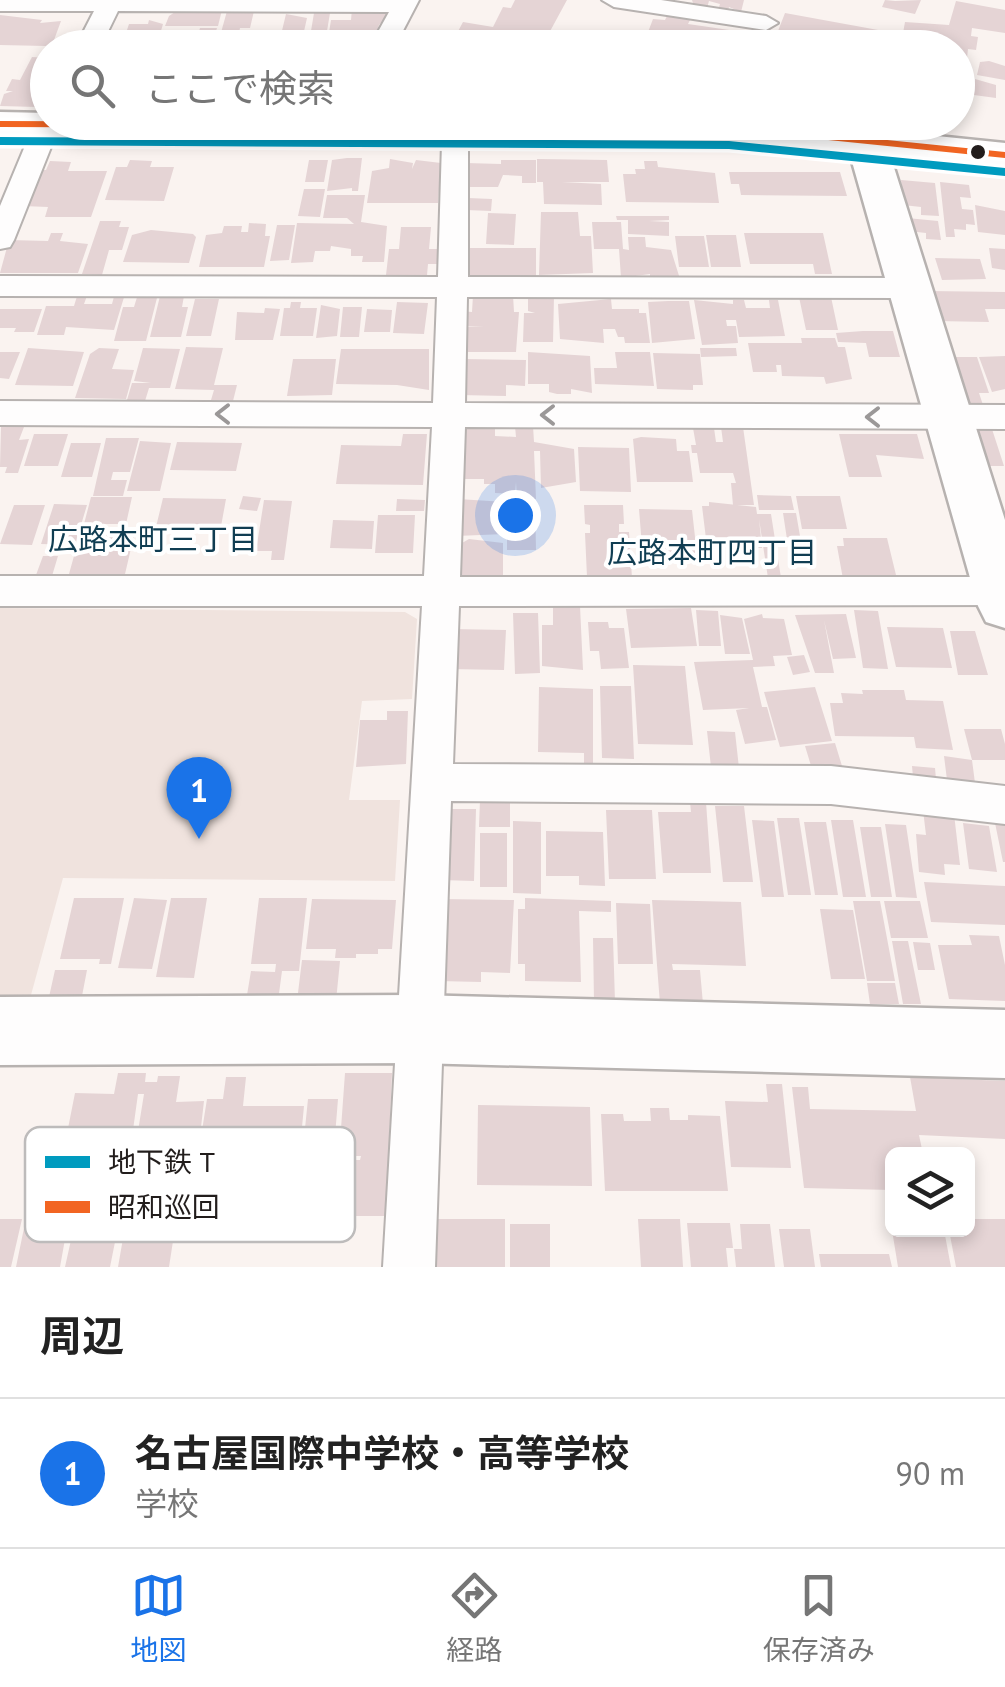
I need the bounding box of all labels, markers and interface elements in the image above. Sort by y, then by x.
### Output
search box [30,30,975,140]
icon: search [65,58,120,113]
text: ここで検索 [145,63,335,112]
unlabelled marker [968,142,988,162]
one-way arrow [214,403,230,425]
one-way arrow [539,404,554,426]
one-way arrow [864,406,880,428]
your location [490,490,541,541]
district label: 広路本町三丁目 [48,519,258,558]
district label: 広路本町四丁目 [607,532,817,571]
pin: 1 [166,756,232,839]
legend [25,1127,355,1242]
text: 地下鉄 T [108,1143,215,1180]
map controls [885,1147,975,1237]
button: layers [885,1147,975,1237]
text: 昭和巡回 [108,1188,220,1225]
text: 周辺 [40,1308,124,1363]
text: 名古屋国際中学校・高等学校 [135,1428,629,1477]
text: 1 [63,1452,82,1494]
text: 90 m [896,1452,965,1494]
text: 学校 [135,1482,199,1524]
tab: 地図 [130,1568,186,1668]
tab: 経路 [446,1568,503,1668]
tab: 保存済み [763,1568,875,1668]

